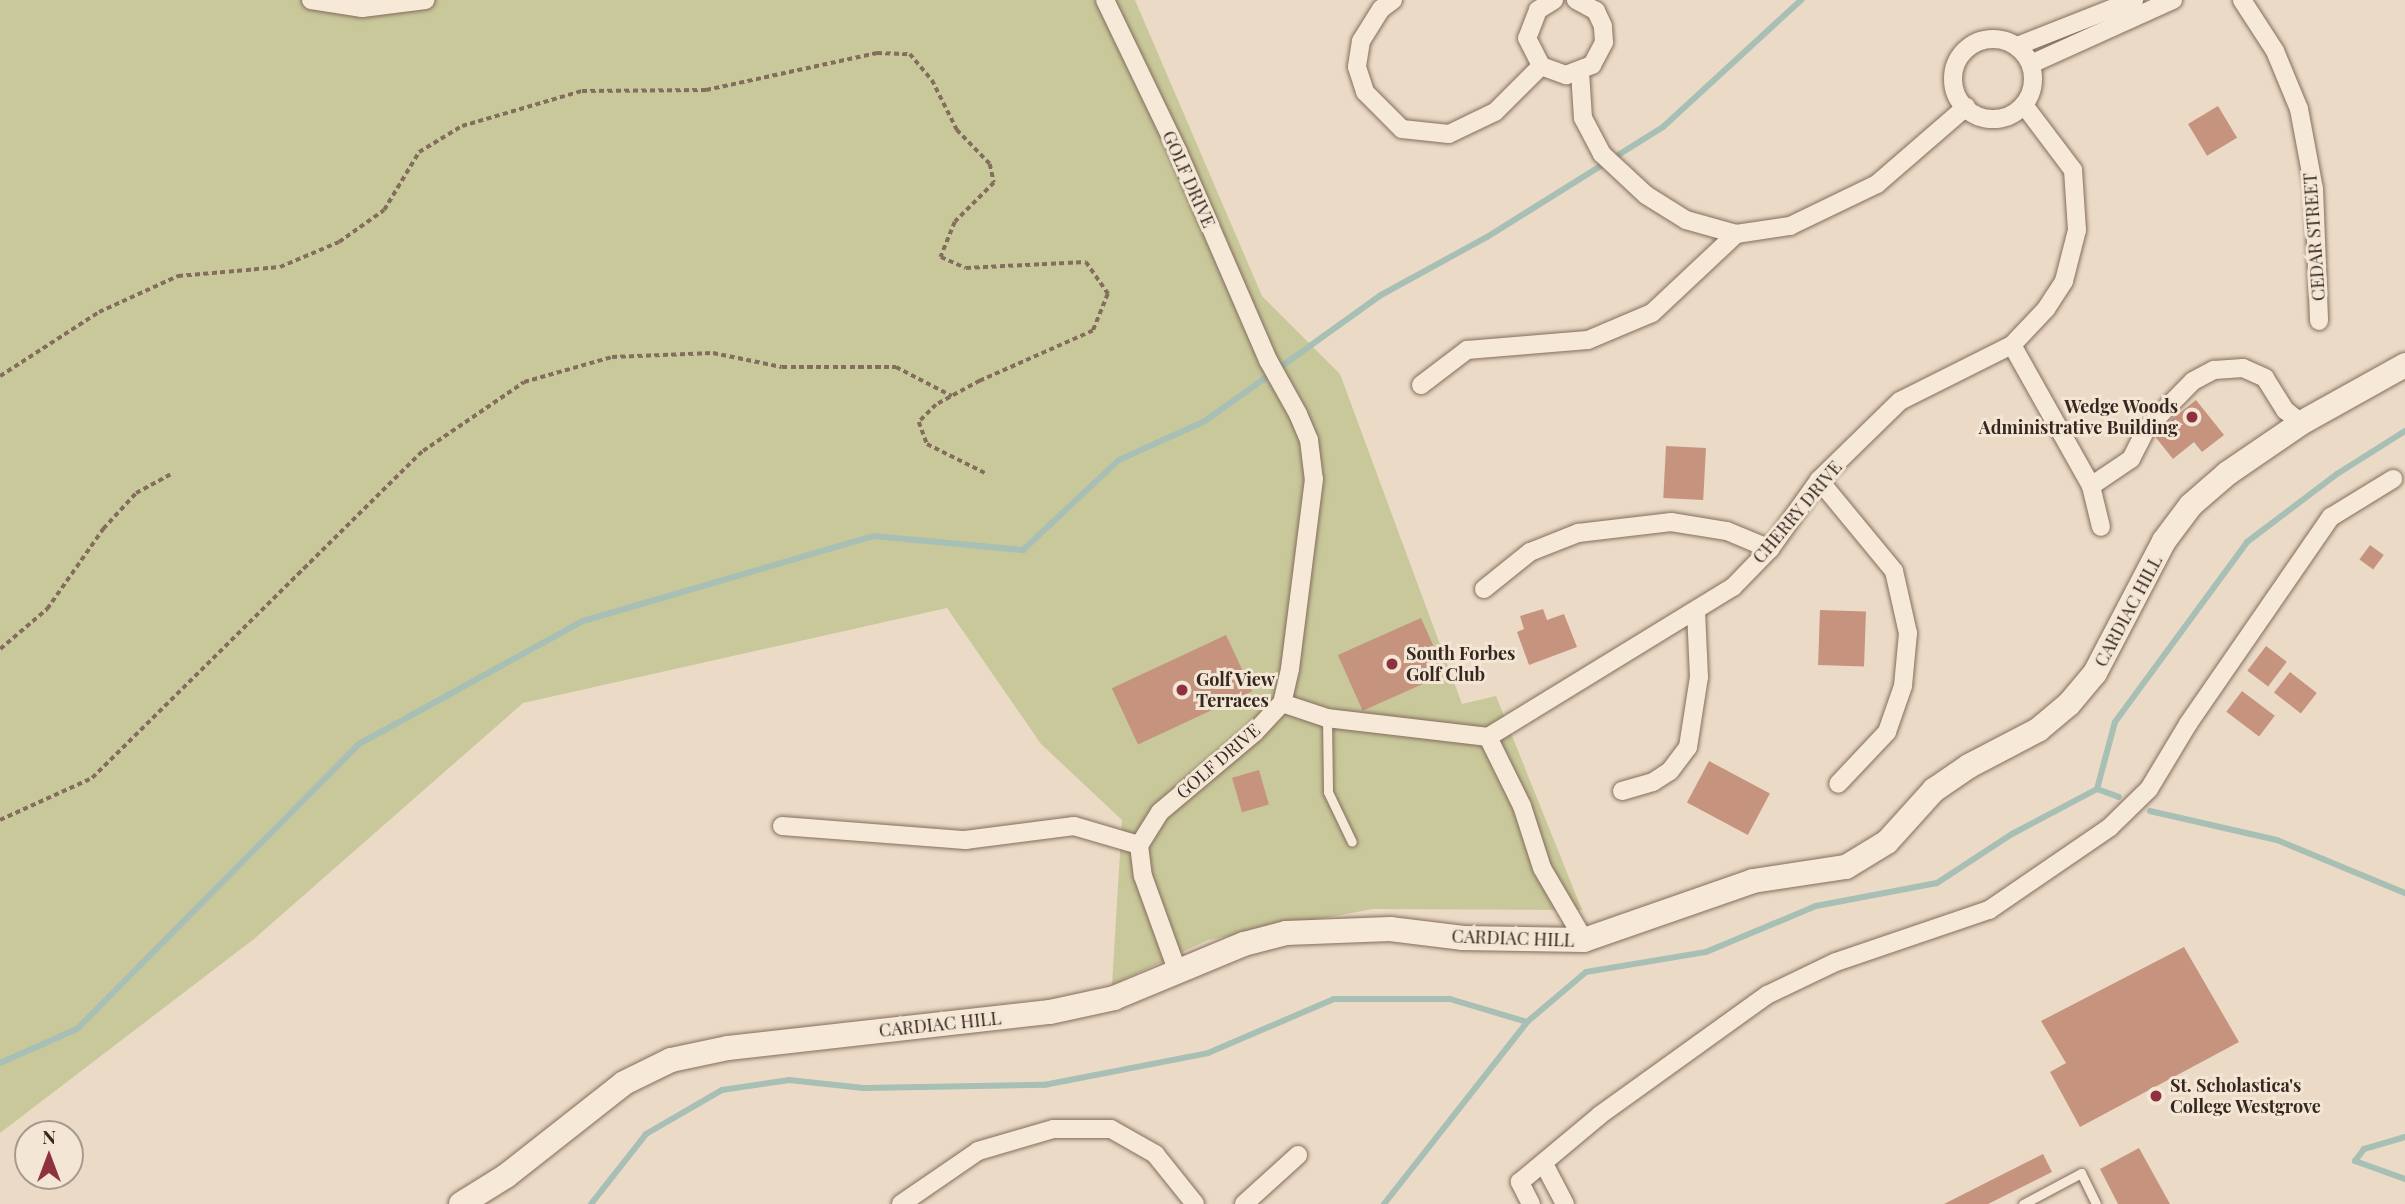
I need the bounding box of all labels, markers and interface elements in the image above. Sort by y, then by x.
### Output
street label: GOLF DRIVE [1158,127,1220,231]
street label: CEDAR STREET [2299,172,2329,302]
place label: Wedge Woods Administrative Building [1979,396,2178,438]
marker: Wedge Woods Administrative Building [2184,409,2200,425]
street label: CHERRY DRIVE [1748,456,1846,568]
street label: CARDIAC HILL [2090,552,2166,670]
place label: South Forbes Golf Club [1406,643,1515,686]
marker: South Forbes Golf Club [1384,656,1400,672]
place label: Golf View Terraces [1196,669,1276,712]
marker: Golf View Terraces [1174,682,1190,698]
street label: GOLF DRIVE [1172,719,1264,803]
street label: CARDIAC HILL [1451,925,1575,951]
street label: CARDIAC HILL [878,1007,1002,1041]
place label: St. Scholastica's College Westgrove [2170,1075,2322,1118]
marker: St. Scholastica's College Westgrove [2148,1088,2164,1104]
north arrow [14,1120,84,1190]
text: N [42,1123,56,1149]

